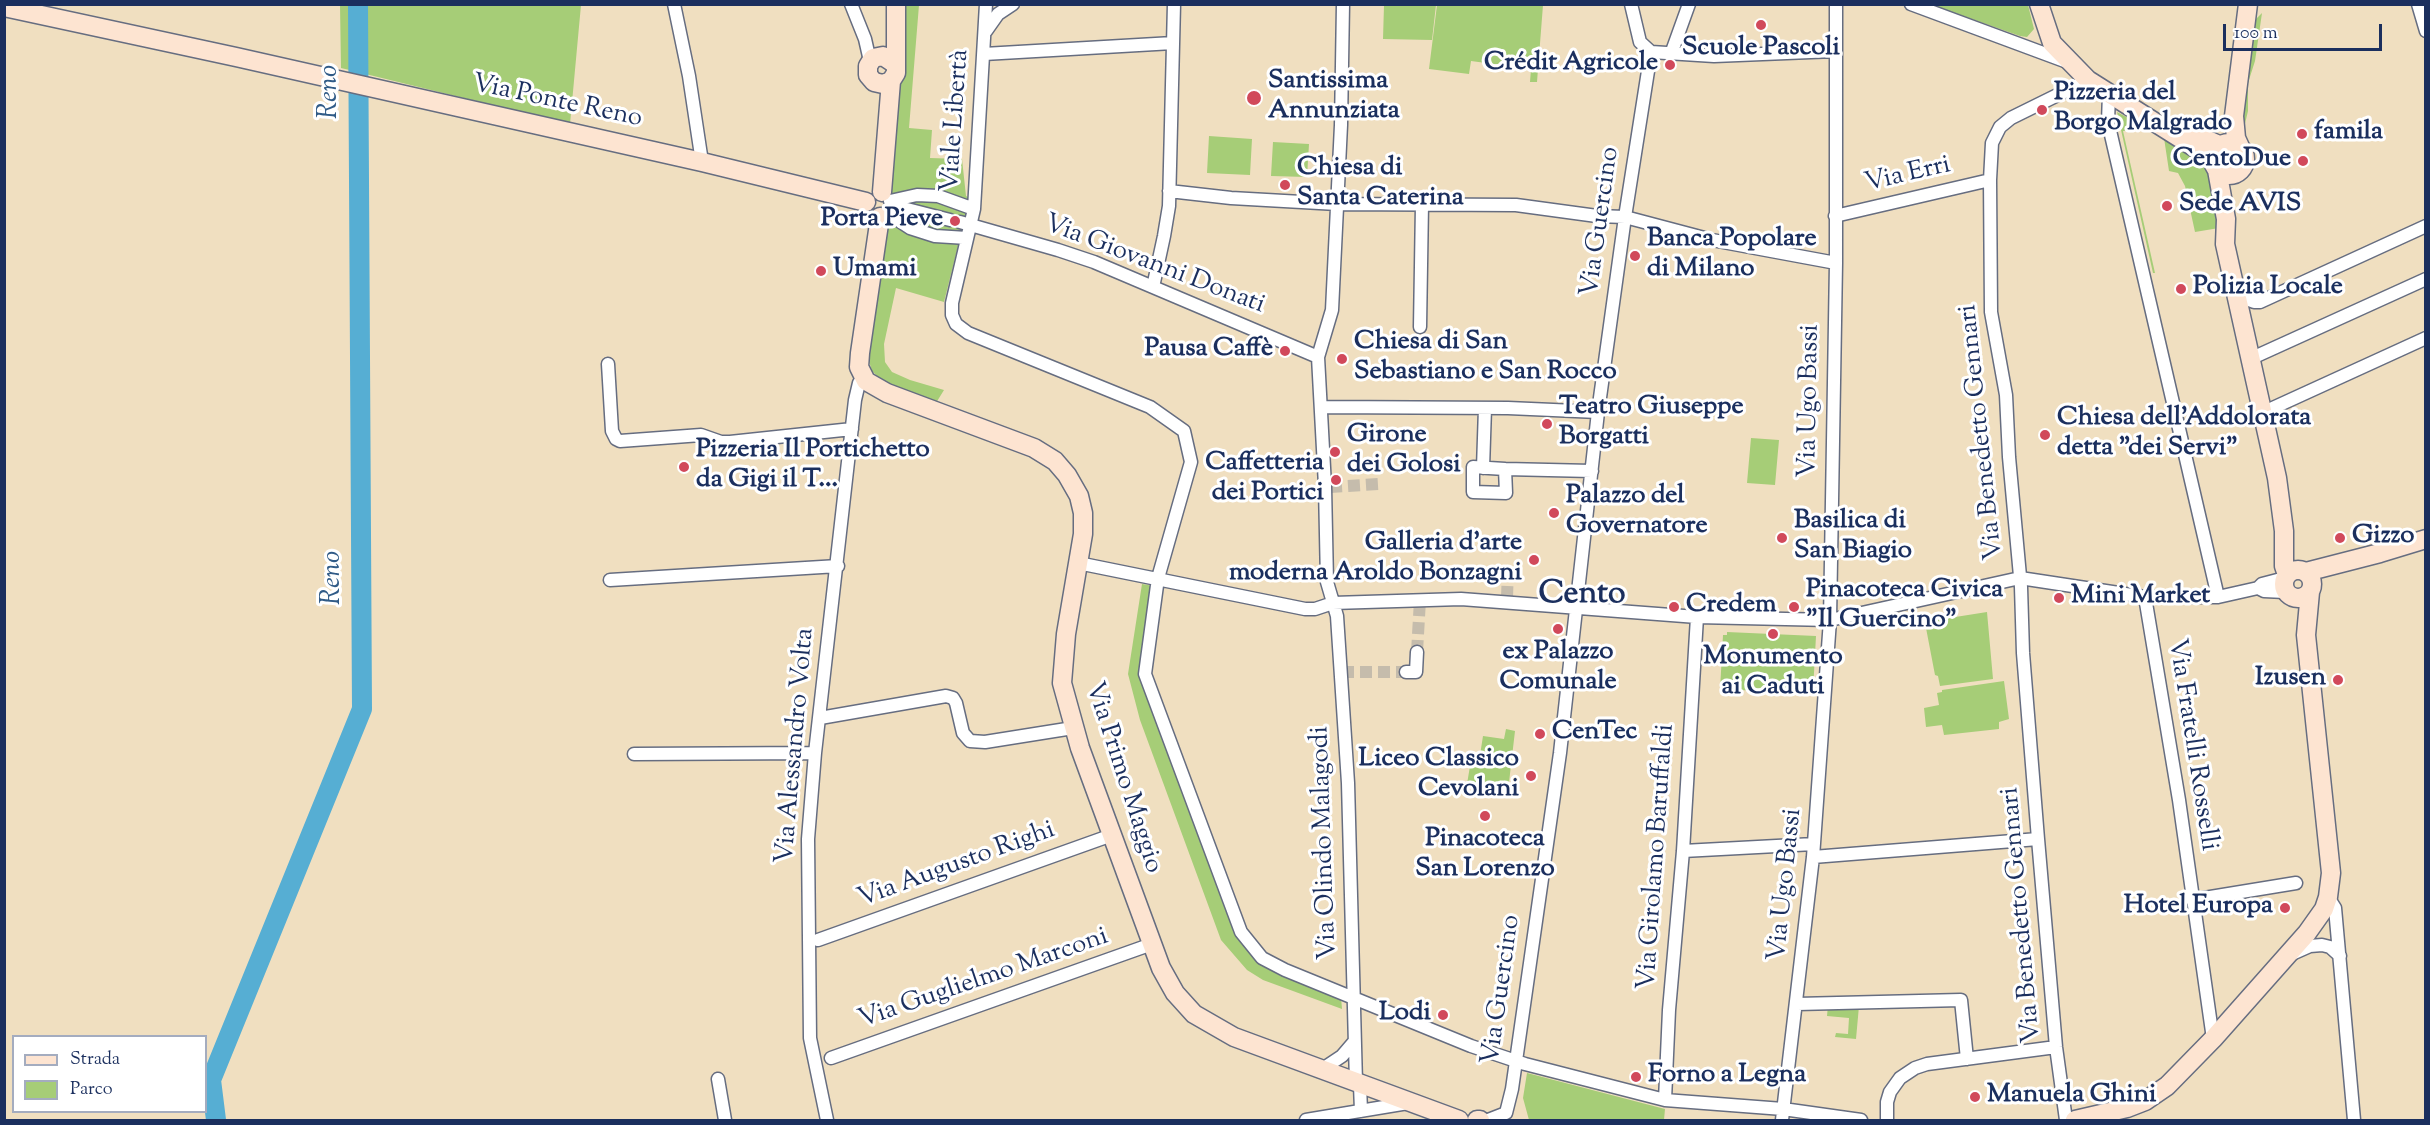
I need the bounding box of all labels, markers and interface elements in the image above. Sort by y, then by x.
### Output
scale bar [2226,12,2385,50]
marker: Scuole Pascoli [1754,18,1768,32]
text: 100 m [2234,21,2278,47]
place label: Scuole Pascoli [1682,34,1840,66]
street label: Viale Libertà [936,48,978,194]
place label: Crédit Agricole [1484,49,1658,81]
marker: Crédit Agricole [1663,58,1677,72]
water label: Reno [315,65,347,119]
place label: Santissima Annunziata [1268,67,1400,128]
street label: Via Ponte Reno [469,70,645,136]
place label: Pizzeria del Borgo Malgrado [2054,79,2232,140]
marker: Santissima Annunziata [1245,89,1263,107]
marker: Pizzeria del Borgo Malgrado [2035,103,2049,117]
place label: famila [2314,118,2383,150]
marker: famila [2295,127,2309,141]
street label: Via Guercino [1576,145,1628,299]
place label: CentoDue [2173,145,2291,177]
street label: Via Erri [1862,151,1954,201]
place label: Chiesa di Santa Caterina [1297,154,1464,216]
marker: CentoDue [2296,154,2310,168]
marker: Chiesa di Santa Caterina [1278,178,1292,192]
place label: Sede AVIS [2179,190,2301,222]
marker: Sede AVIS [2160,199,2174,213]
place label: Porta Pieve [821,205,943,237]
street label: Via Giovanni Donati [1039,210,1269,322]
marker: Porta Pieve [948,214,962,228]
place label: Banca Popolare di Milano [1647,225,1817,286]
marker: Banca Popolare di Milano [1628,249,1642,263]
place label: Umami [833,255,917,287]
marker: Umami [814,264,828,278]
place label: Polizia Locale [2193,273,2343,305]
marker: Polizia Locale [2174,282,2188,296]
street label: Via Benedetto Gennari [1954,303,2012,561]
street label: Via Ugo Bassi [1794,324,1828,478]
place label: Chiesa di San Sebastiano e San Rocco [1354,328,1617,390]
place label: Pausa Caffè [1144,335,1273,367]
marker: Pausa Caffè [1278,344,1292,358]
marker: Chiesa di San Sebastiano e San Rocco [1335,352,1349,366]
place label: Teatro Giuseppe Borgatti [1559,393,1744,454]
place label: Chiesa dell'Addolorata detta "dei Servi" [2057,404,2311,466]
marker: Teatro Giuseppe Borgatti [1540,417,1554,431]
place label: Girone dei Golosi [1347,421,1461,482]
marker: Chiesa dell'Addolorata detta "dei Servi" [2038,428,2052,442]
place label: Pizzeria Il Portichetto da Gigi il T... [696,436,930,497]
marker: Girone dei Golosi [1328,445,1342,459]
place label: Caffetteria dei Portici [1205,449,1324,510]
marker: Pizzeria Il Portichetto da Gigi il T... [677,460,691,474]
marker: Caffetteria dei Portici [1329,473,1343,487]
place label: Palazzo del Governatore [1566,482,1708,544]
marker: Palazzo del Governatore [1547,506,1561,520]
place label: Basilica di San Biagio [1794,507,1912,568]
place label: Gizzo [2352,522,2415,554]
place label: Galleria d'arte moderna Aroldo Bonzagni [1229,529,1522,590]
marker: Basilica di San Biagio [1775,531,1789,545]
marker: Gizzo [2333,531,2347,545]
water label: Reno [318,551,350,605]
marker: Galleria d'arte moderna Aroldo Bonzagni [1527,553,1541,567]
place label: Pinacoteca Civica "Il Guercino" [1806,576,2003,638]
district label: Cento [1539,578,1625,616]
place label: Mini Market [2071,582,2210,614]
place label: Credem [1686,591,1777,623]
marker: Mini Market [2052,591,2066,605]
marker: Credem [1667,600,1681,614]
marker: Pinacoteca Civica "Il Guercino" [1787,600,1801,614]
marker: ex Palazzo Comunale [1551,622,1565,636]
street label: Via Alessandro Volta [771,627,823,865]
marker: Monumento ai Caduti [1766,627,1780,641]
street label: Via Fratelli Rosselli [2159,637,2223,853]
place label: ex Palazzo Comunale [1499,638,1617,700]
place label: Monumento ai Caduti [1703,643,1843,704]
place label: Izusen [2255,664,2326,696]
marker: Izusen [2331,673,2345,687]
street label: Via Primo Maggio [1076,679,1168,877]
place label: CenTec [1552,718,1637,750]
street label: Via Girolamo Baruffaldi [1633,723,1683,991]
street label: Via Olindo Malagodi [1306,725,1346,961]
marker: CenTec [1533,727,1547,741]
place label: Liceo Classico Cevolani [1359,745,1519,806]
marker: Liceo Classico Cevolani [1524,769,1538,783]
street label: Via Benedetto Gennari [1996,786,2050,1044]
street label: Via Ugo Bassi [1763,807,1811,963]
marker: Pinacoteca San Lorenzo [1478,809,1492,823]
street label: Via Augusto Righi [854,816,1060,916]
place label: Pinacoteca San Lorenzo [1415,825,1555,886]
place label: Hotel Europa [2124,892,2273,924]
marker: Hotel Europa [2278,901,2292,915]
street label: Via Guercino [1477,913,1529,1067]
street label: Via Guglielmo Marconi [855,923,1113,1037]
place label: Lodi [1379,999,1431,1031]
marker: Lodi [1436,1008,1450,1022]
legend [12,1035,207,1113]
text: Strada [70,1047,120,1073]
place label: Forno a Legna [1648,1061,1806,1093]
marker: Forno a Legna [1629,1070,1643,1084]
text: Parco [70,1077,113,1103]
place label: Manuela Ghini [1987,1081,2156,1113]
marker: Manuela Ghini [1968,1090,1982,1104]

